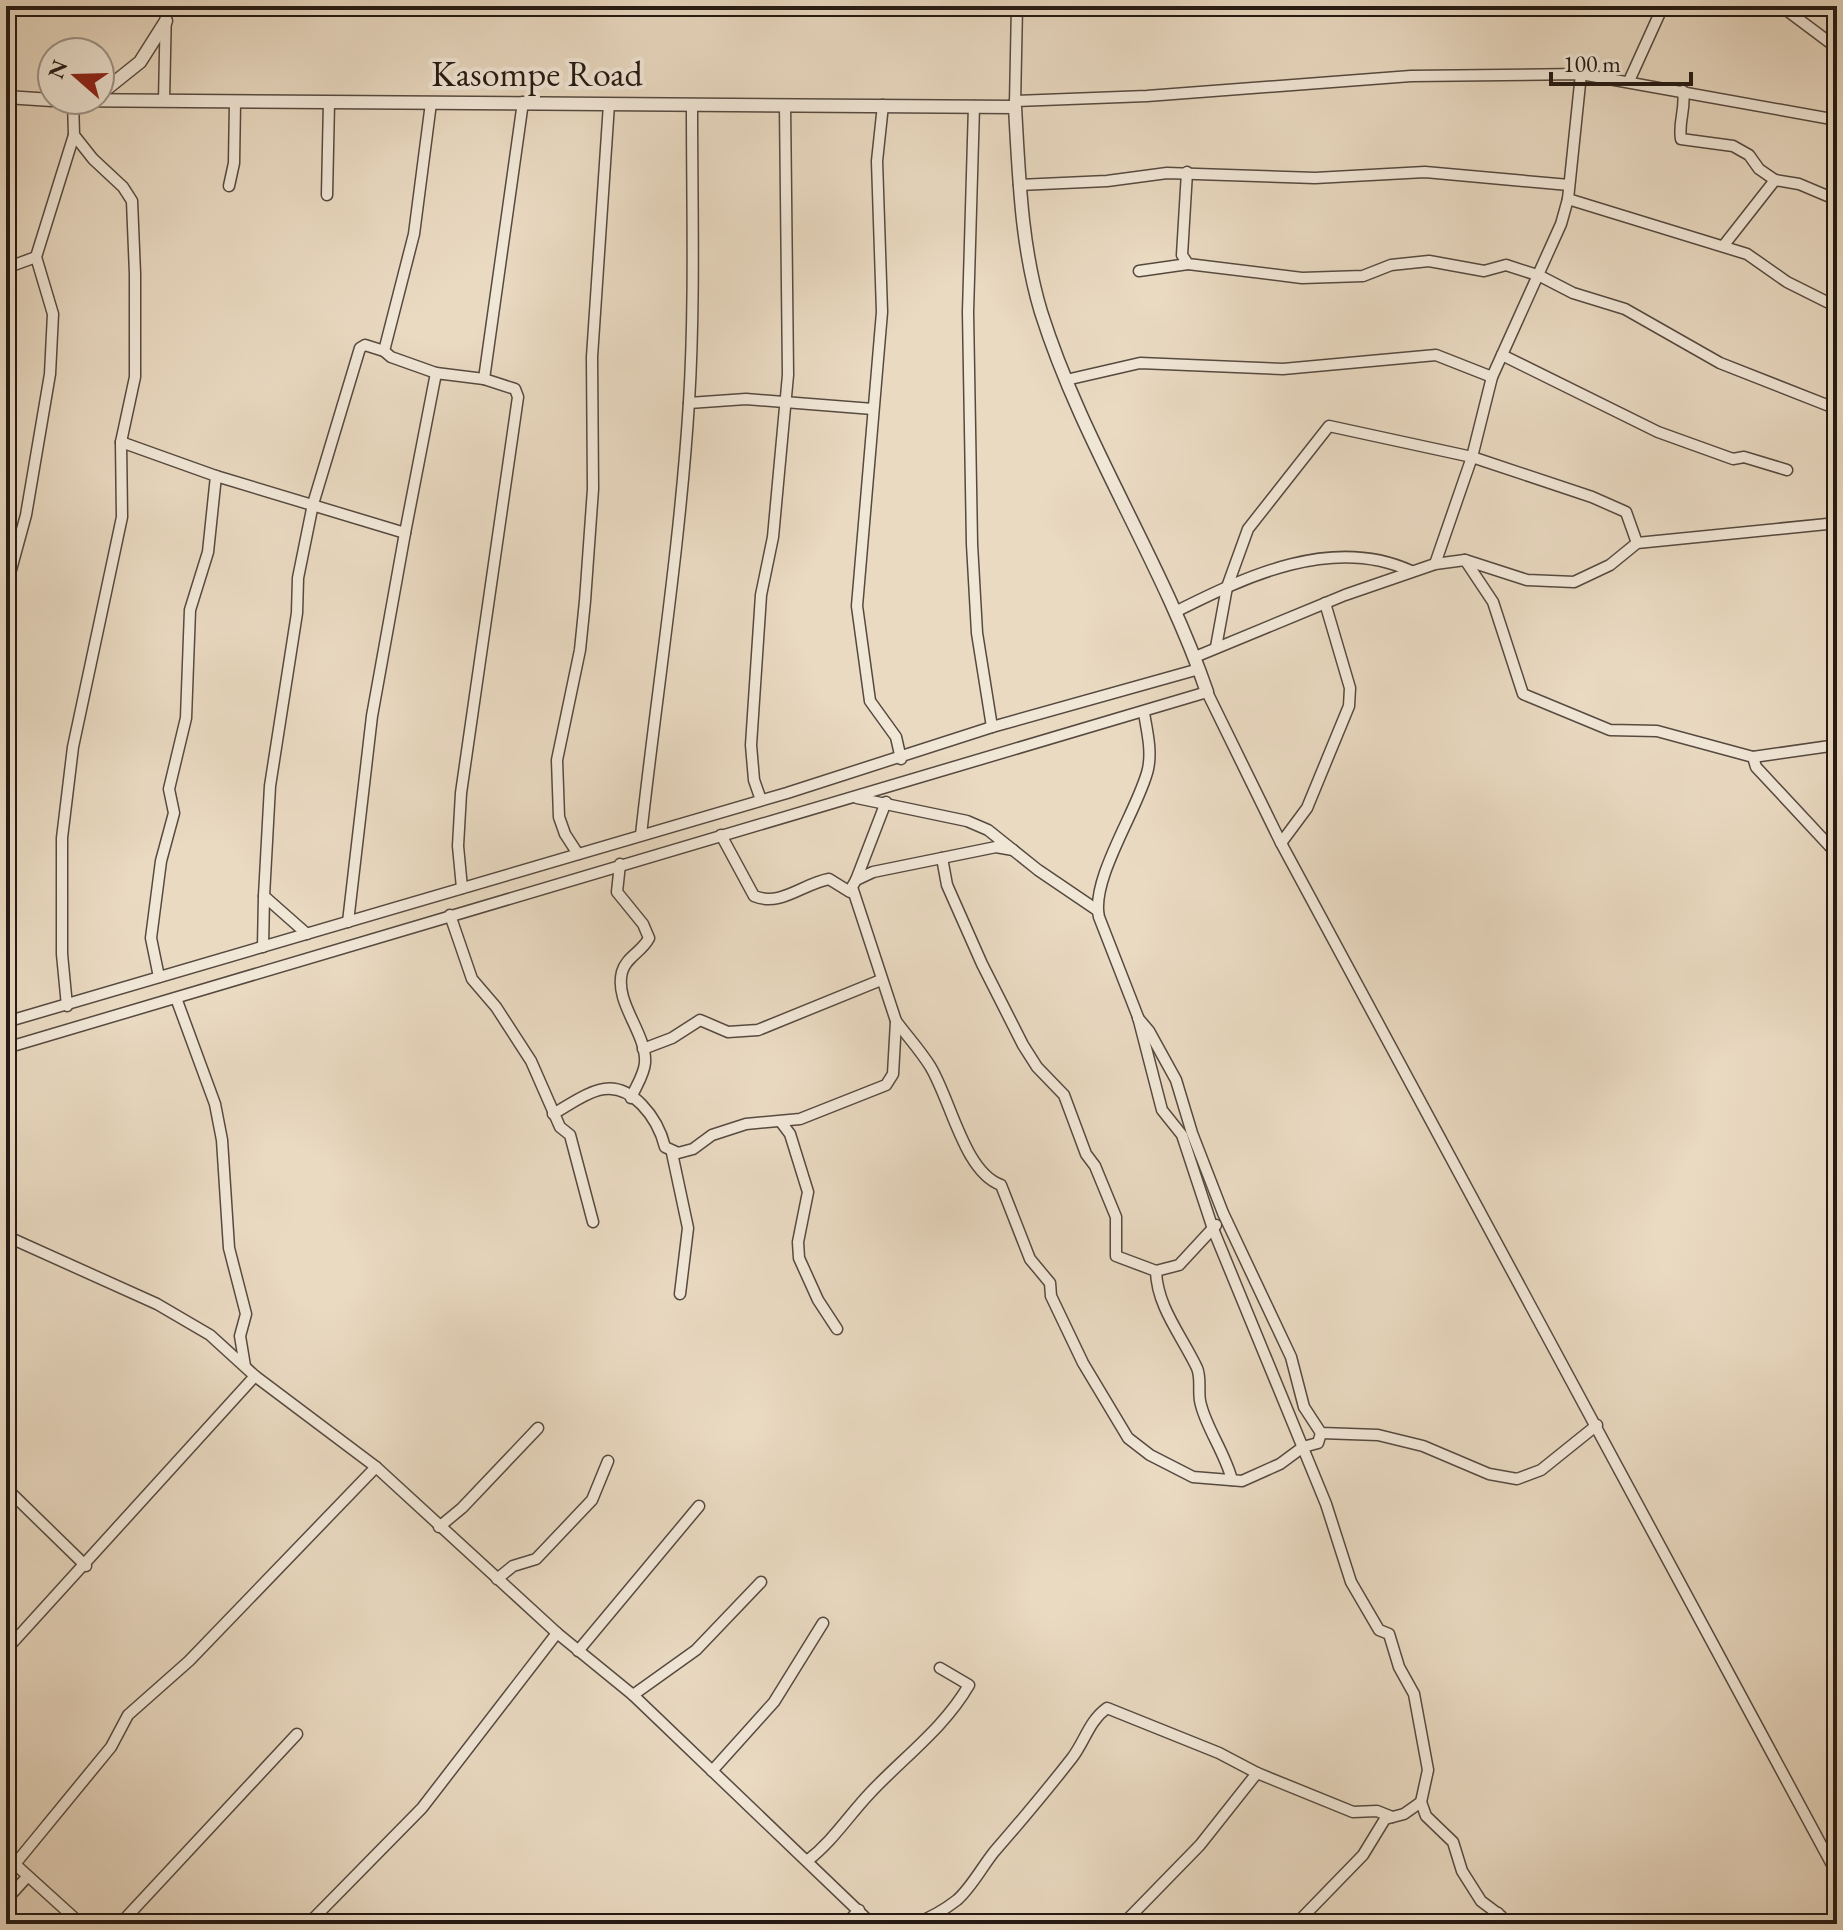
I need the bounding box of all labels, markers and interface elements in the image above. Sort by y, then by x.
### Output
north arrow [36,36,116,116]
scale bar [1551,36,1691,86]
text: 100 m [1563,48,1621,79]
street label: Kasompe Road [431,50,644,97]
text: N [41,56,74,83]

